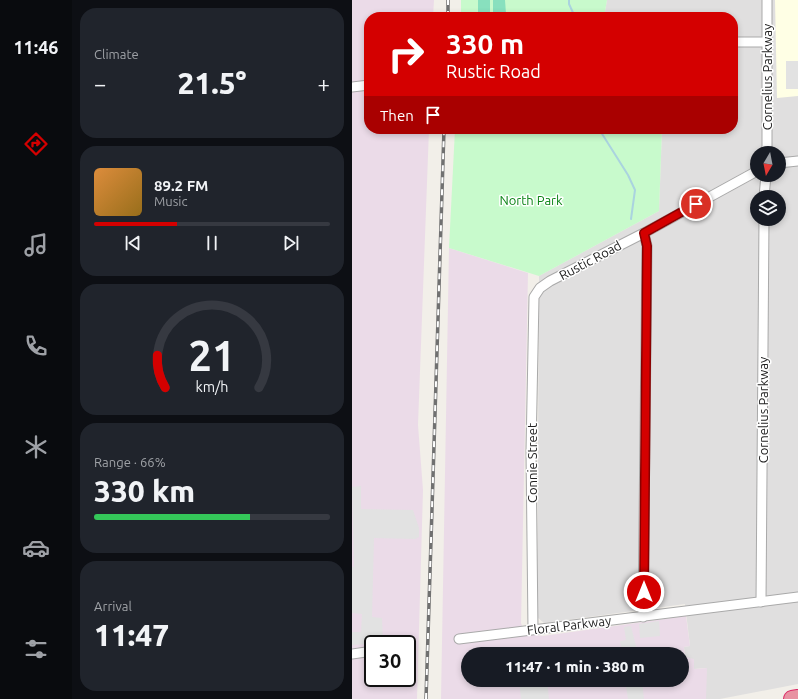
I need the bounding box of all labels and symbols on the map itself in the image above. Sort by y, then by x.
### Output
street label: Cornelius Parkway [760,24,774,130]
north arrow [750,146,786,182]
pin [679,187,713,221]
park label: North Park [499,193,563,207]
street label: Rustic Road [557,238,623,282]
street label: Cornelius Parkway [756,357,770,463]
street label: Connie Street [525,423,539,503]
position arrow [623,571,665,613]
street label: Floral Parkway [526,613,612,637]
speed limit sign: 30 [364,635,416,687]

